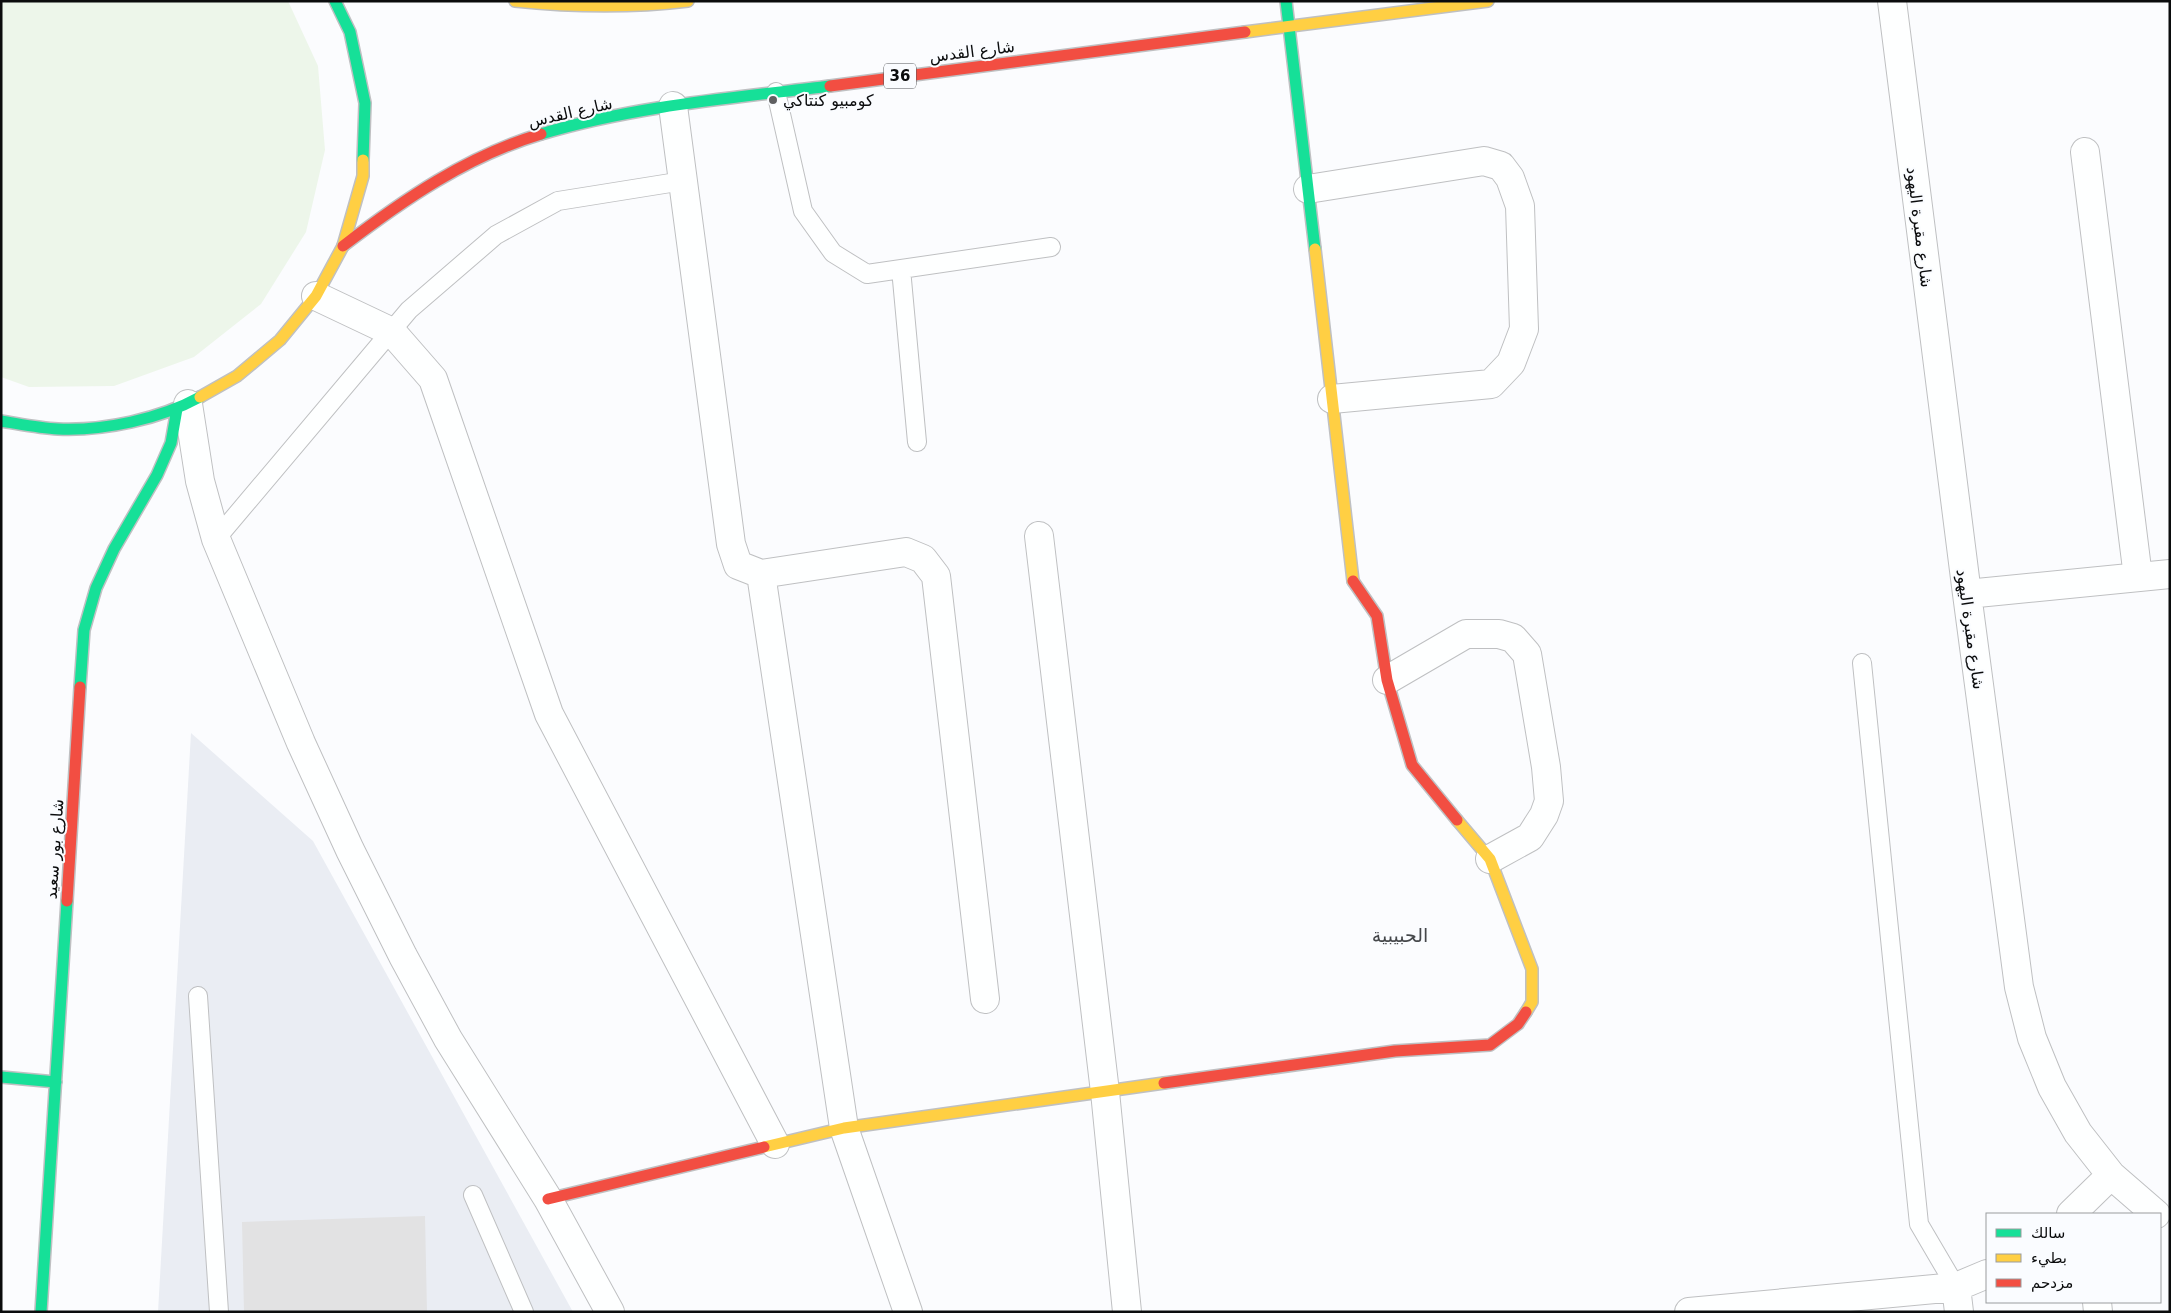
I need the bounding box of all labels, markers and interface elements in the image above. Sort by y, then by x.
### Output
street label: شارع القدس [928,37,1016,67]
road number: 36 [884,64,916,88]
place label: كومبيو كنتاكي [783,91,874,111]
street label: شارع القدس [526,94,614,132]
marker: كومبيو كنتاكي [767,94,779,106]
street label: شارع مقبرة اليهود [1902,166,1936,289]
street label: شارع مقبرة اليهود [1952,568,1988,691]
street label: شارع بور سعيد [42,798,68,900]
district label: الحبيبية [1372,924,1428,946]
legend [1986,1213,2161,1303]
text: سالك [2031,1224,2065,1242]
text: بطيء [2031,1249,2067,1268]
text: مزدحم [2031,1274,2073,1292]

